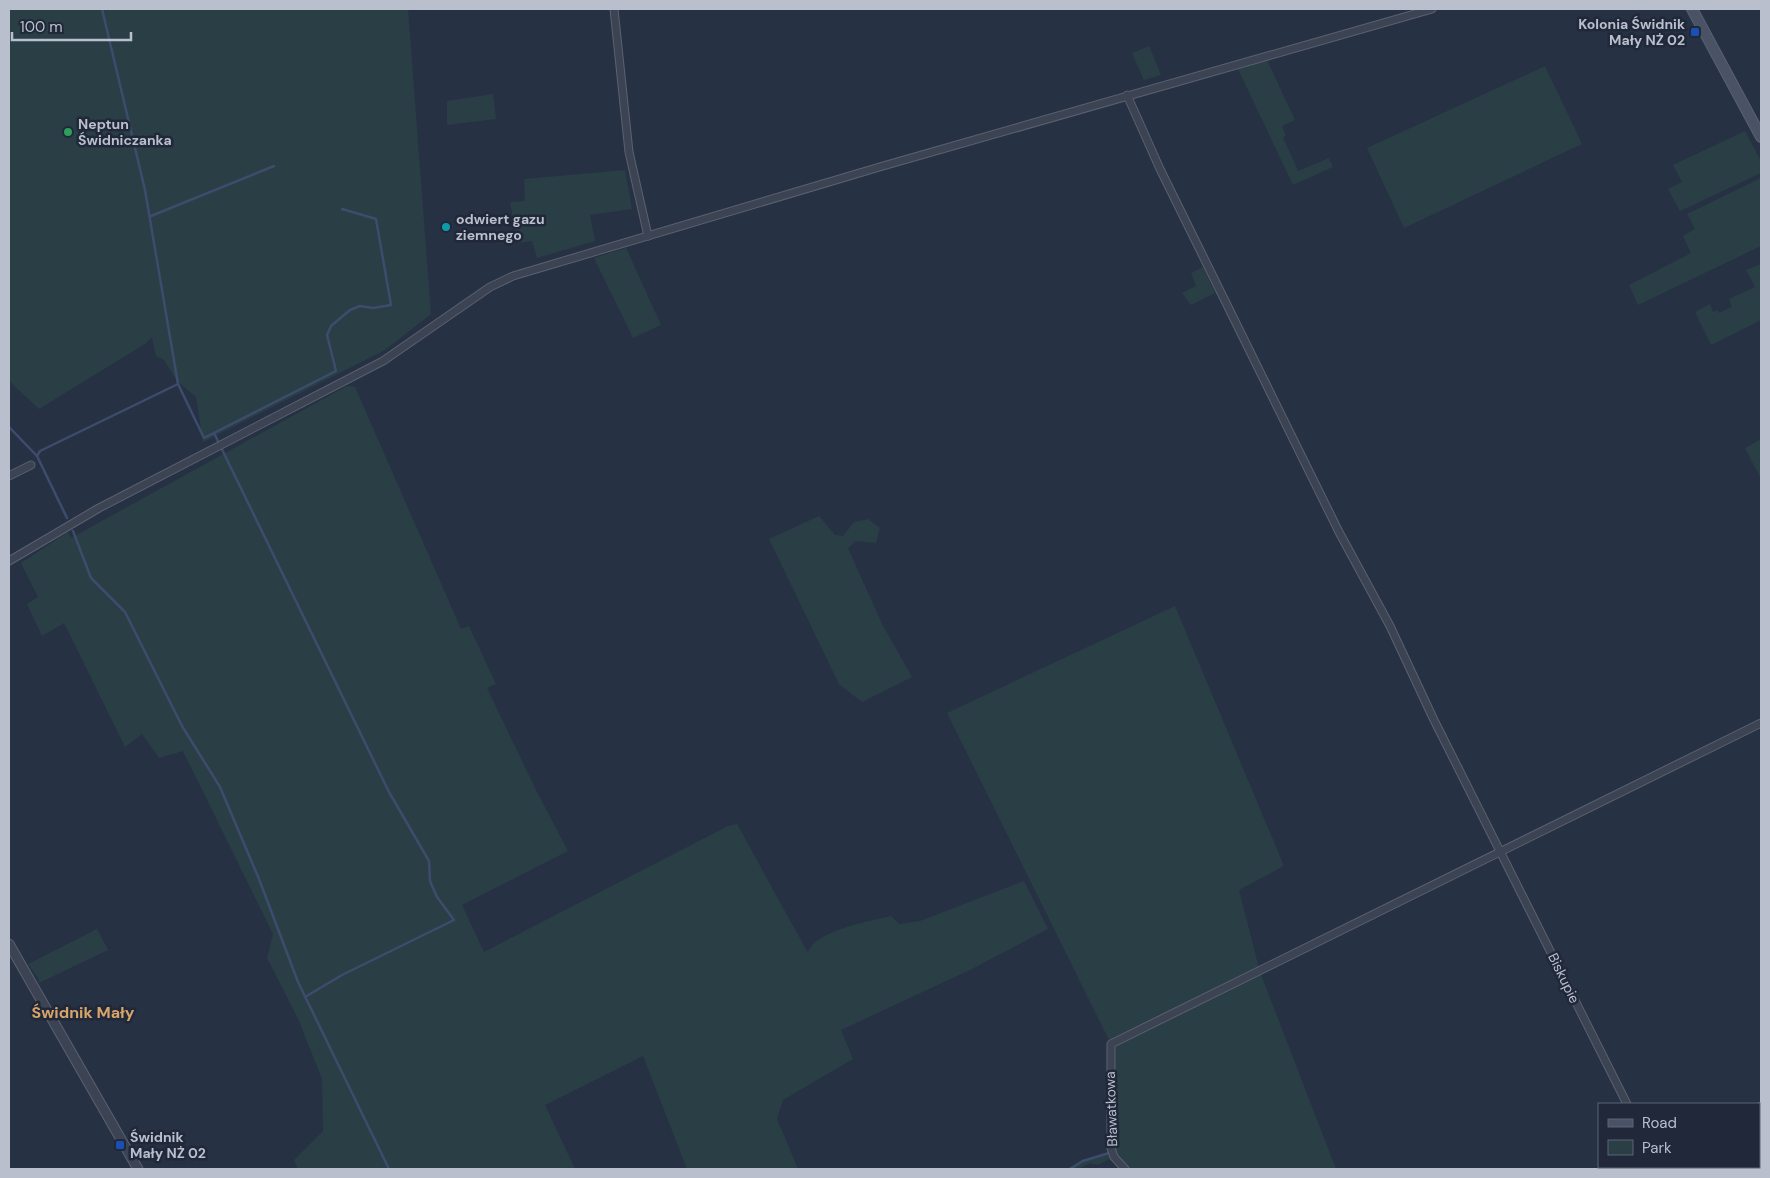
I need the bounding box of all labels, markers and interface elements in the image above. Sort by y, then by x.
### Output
scale bar [12,10,131,42]
place label: Kolonia Świdnik Mały NŻ 02 [1578,15,1685,49]
text: 100 m [20,17,63,37]
marker: Kolonia Świdnik Mały NŻ 02 [1689,26,1701,38]
place label: Neptun Świdniczanka [78,115,172,149]
marker: Neptun Świdniczanka [62,126,74,138]
place label: odwiert gazu ziemnego [456,210,545,244]
marker: odwiert gazu ziemnego [440,221,452,233]
street label: Biskupie [1544,950,1584,1006]
district label: Świdnik Mały [32,1002,135,1023]
street label: Bławatkowa [1101,1071,1121,1147]
legend [1598,1103,1760,1168]
text: Road [1642,1113,1677,1133]
place label: Świdnik Mały NŻ 02 [130,1128,206,1162]
text: Park [1642,1138,1672,1158]
marker: Świdnik Mały NŻ 02 [114,1139,126,1151]

